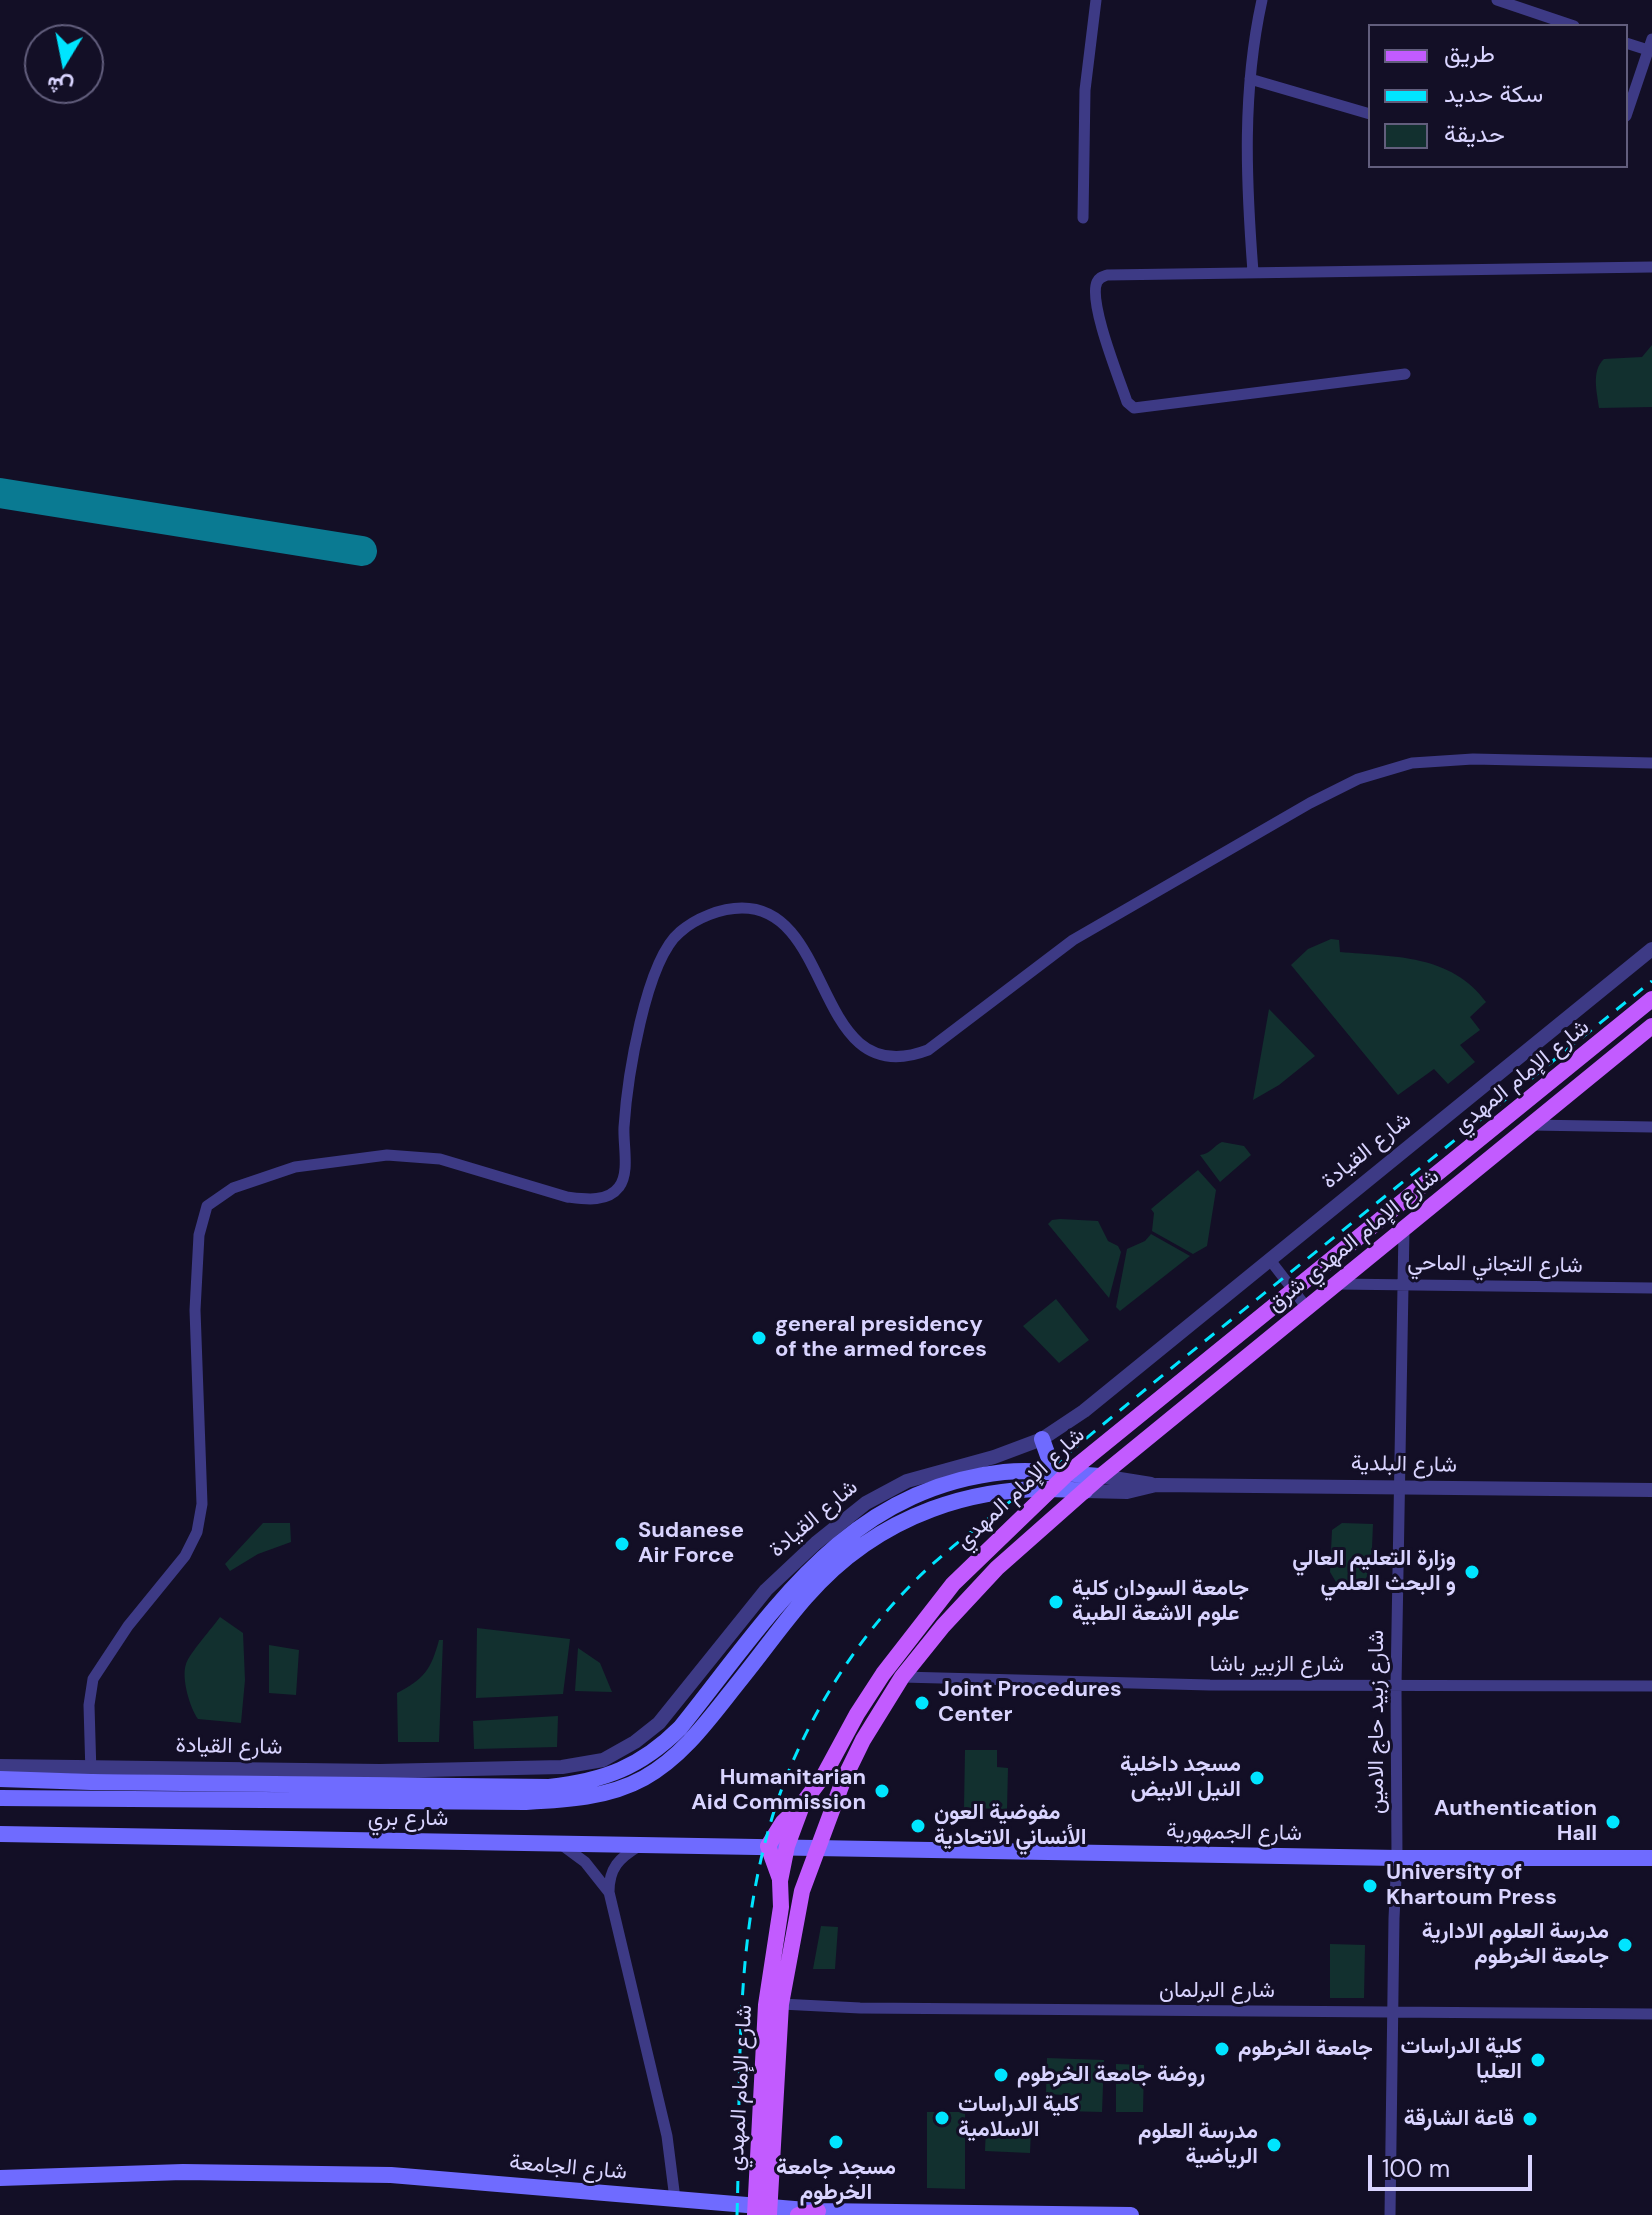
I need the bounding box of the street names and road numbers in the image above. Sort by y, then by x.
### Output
street label: شارع الإمام المهدي [1449,1014,1595,1140]
street label: شارع القيادة [1317,1107,1417,1195]
street label: شارع الإمام المهدي شرق [1263,1164,1445,1318]
street label: شارع التجاني الماحي [1407,1250,1583,1280]
street label: شارع الإمام المهدي [951,1423,1091,1555]
street label: شارع البلدية [1351,1451,1457,1479]
street label: شارع القيادة [765,1474,863,1564]
street label: شارع زبيد حاج الامين [1364,1630,1390,1814]
street label: شارع الزبير باشا [1210,1652,1344,1678]
street label: شارع القيادة [175,1733,283,1761]
street label: شارع بري [368,1806,448,1832]
street label: شارع الجمهورية [1166,1819,1302,1847]
street label: شارع البرلمان [1159,1978,1275,2004]
street label: شارع الإمام المهدي [723,2004,759,2172]
street label: شارع الجامعة [508,2150,628,2186]

